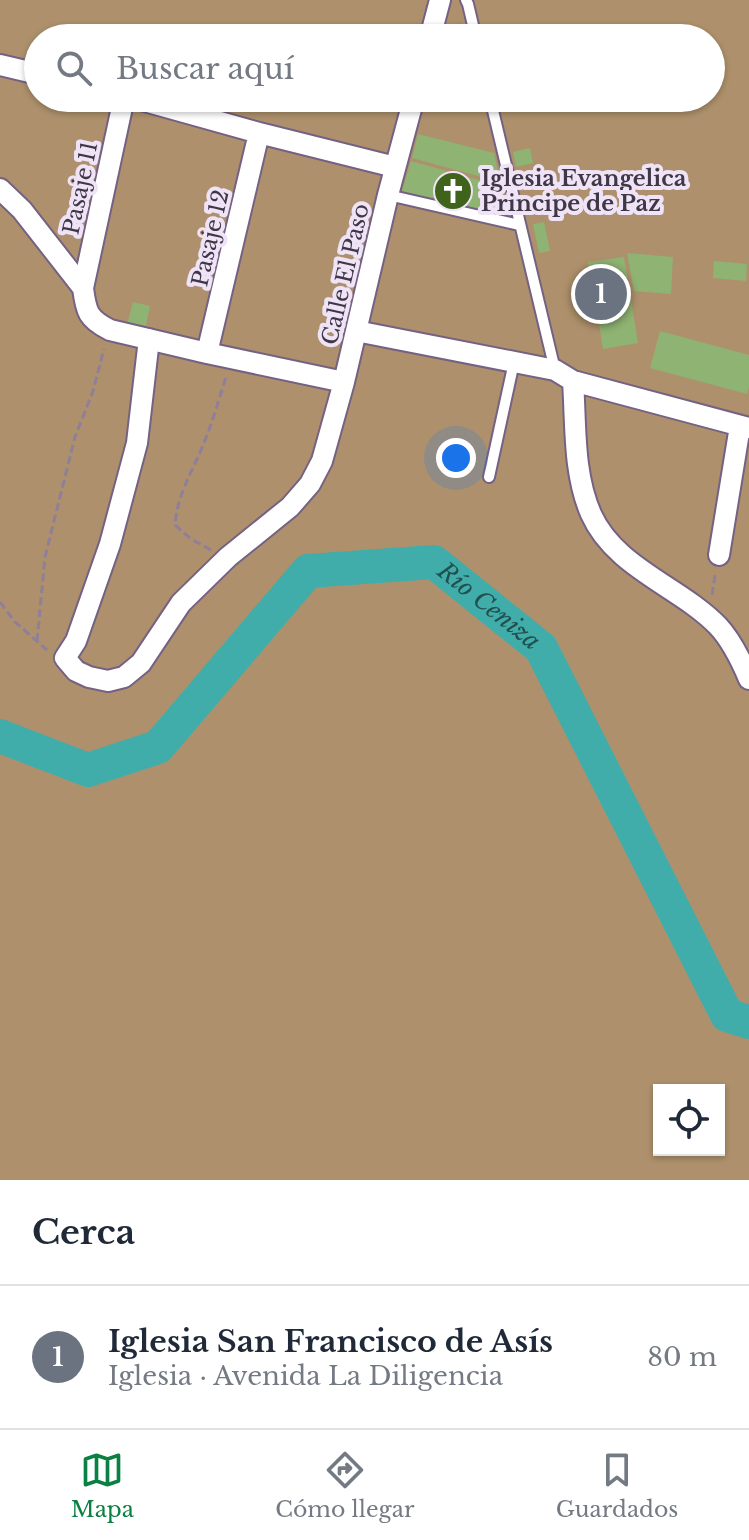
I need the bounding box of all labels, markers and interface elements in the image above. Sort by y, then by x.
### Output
search box [24,24,725,112]
icon: search [52,46,96,90]
text: Buscar aquí [116,50,294,87]
street label: Pasaje 11 [57,139,104,237]
place label: Iglesia Evangelica Principe de Paz [481,165,687,217]
church icon: Iglesia Evangelica Principe de Paz [432,170,474,212]
street label: Pasaje 12 [186,187,235,289]
street label: Calle El Paso [316,201,375,347]
pin: 1 [575,264,627,324]
your location [436,438,476,478]
water label: Río Ceniza [431,555,546,656]
map controls [653,1084,725,1156]
button: locate [653,1084,725,1156]
text: Cerca [32,1211,135,1253]
text: Iglesia San Francisco de Asís [108,1323,553,1360]
text: 1 [52,1341,64,1373]
text: 80 m [647,1341,717,1373]
text: Iglesia · Avenida La Diligencia [108,1360,503,1392]
tab: Mapa [71,1448,134,1523]
tab: Cómo llegar [275,1448,414,1523]
tab: Guardados [556,1448,678,1523]

